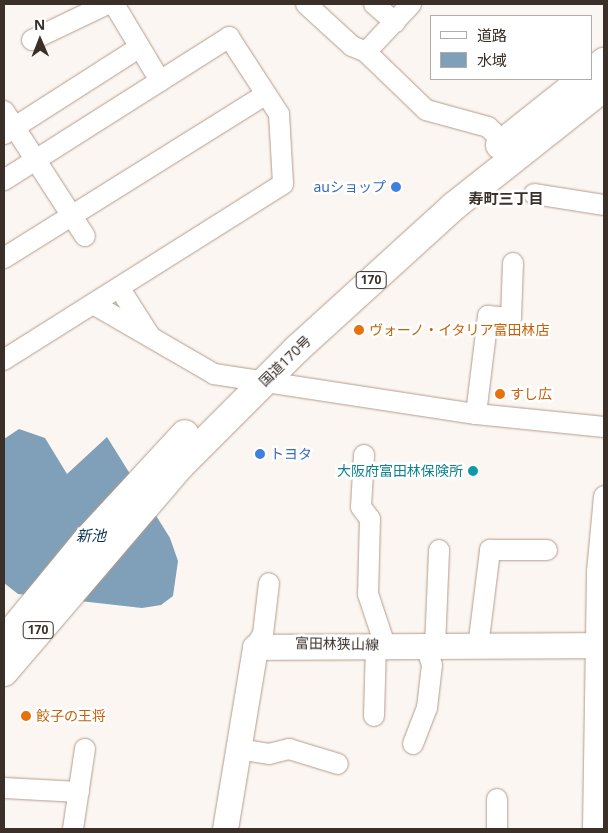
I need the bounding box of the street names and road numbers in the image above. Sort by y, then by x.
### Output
road number: 170 [355,270,387,290]
street label: 国道170号 [255,332,315,390]
road number: 170 [22,620,54,640]
street label: 富田林狭山線 [295,635,379,653]

